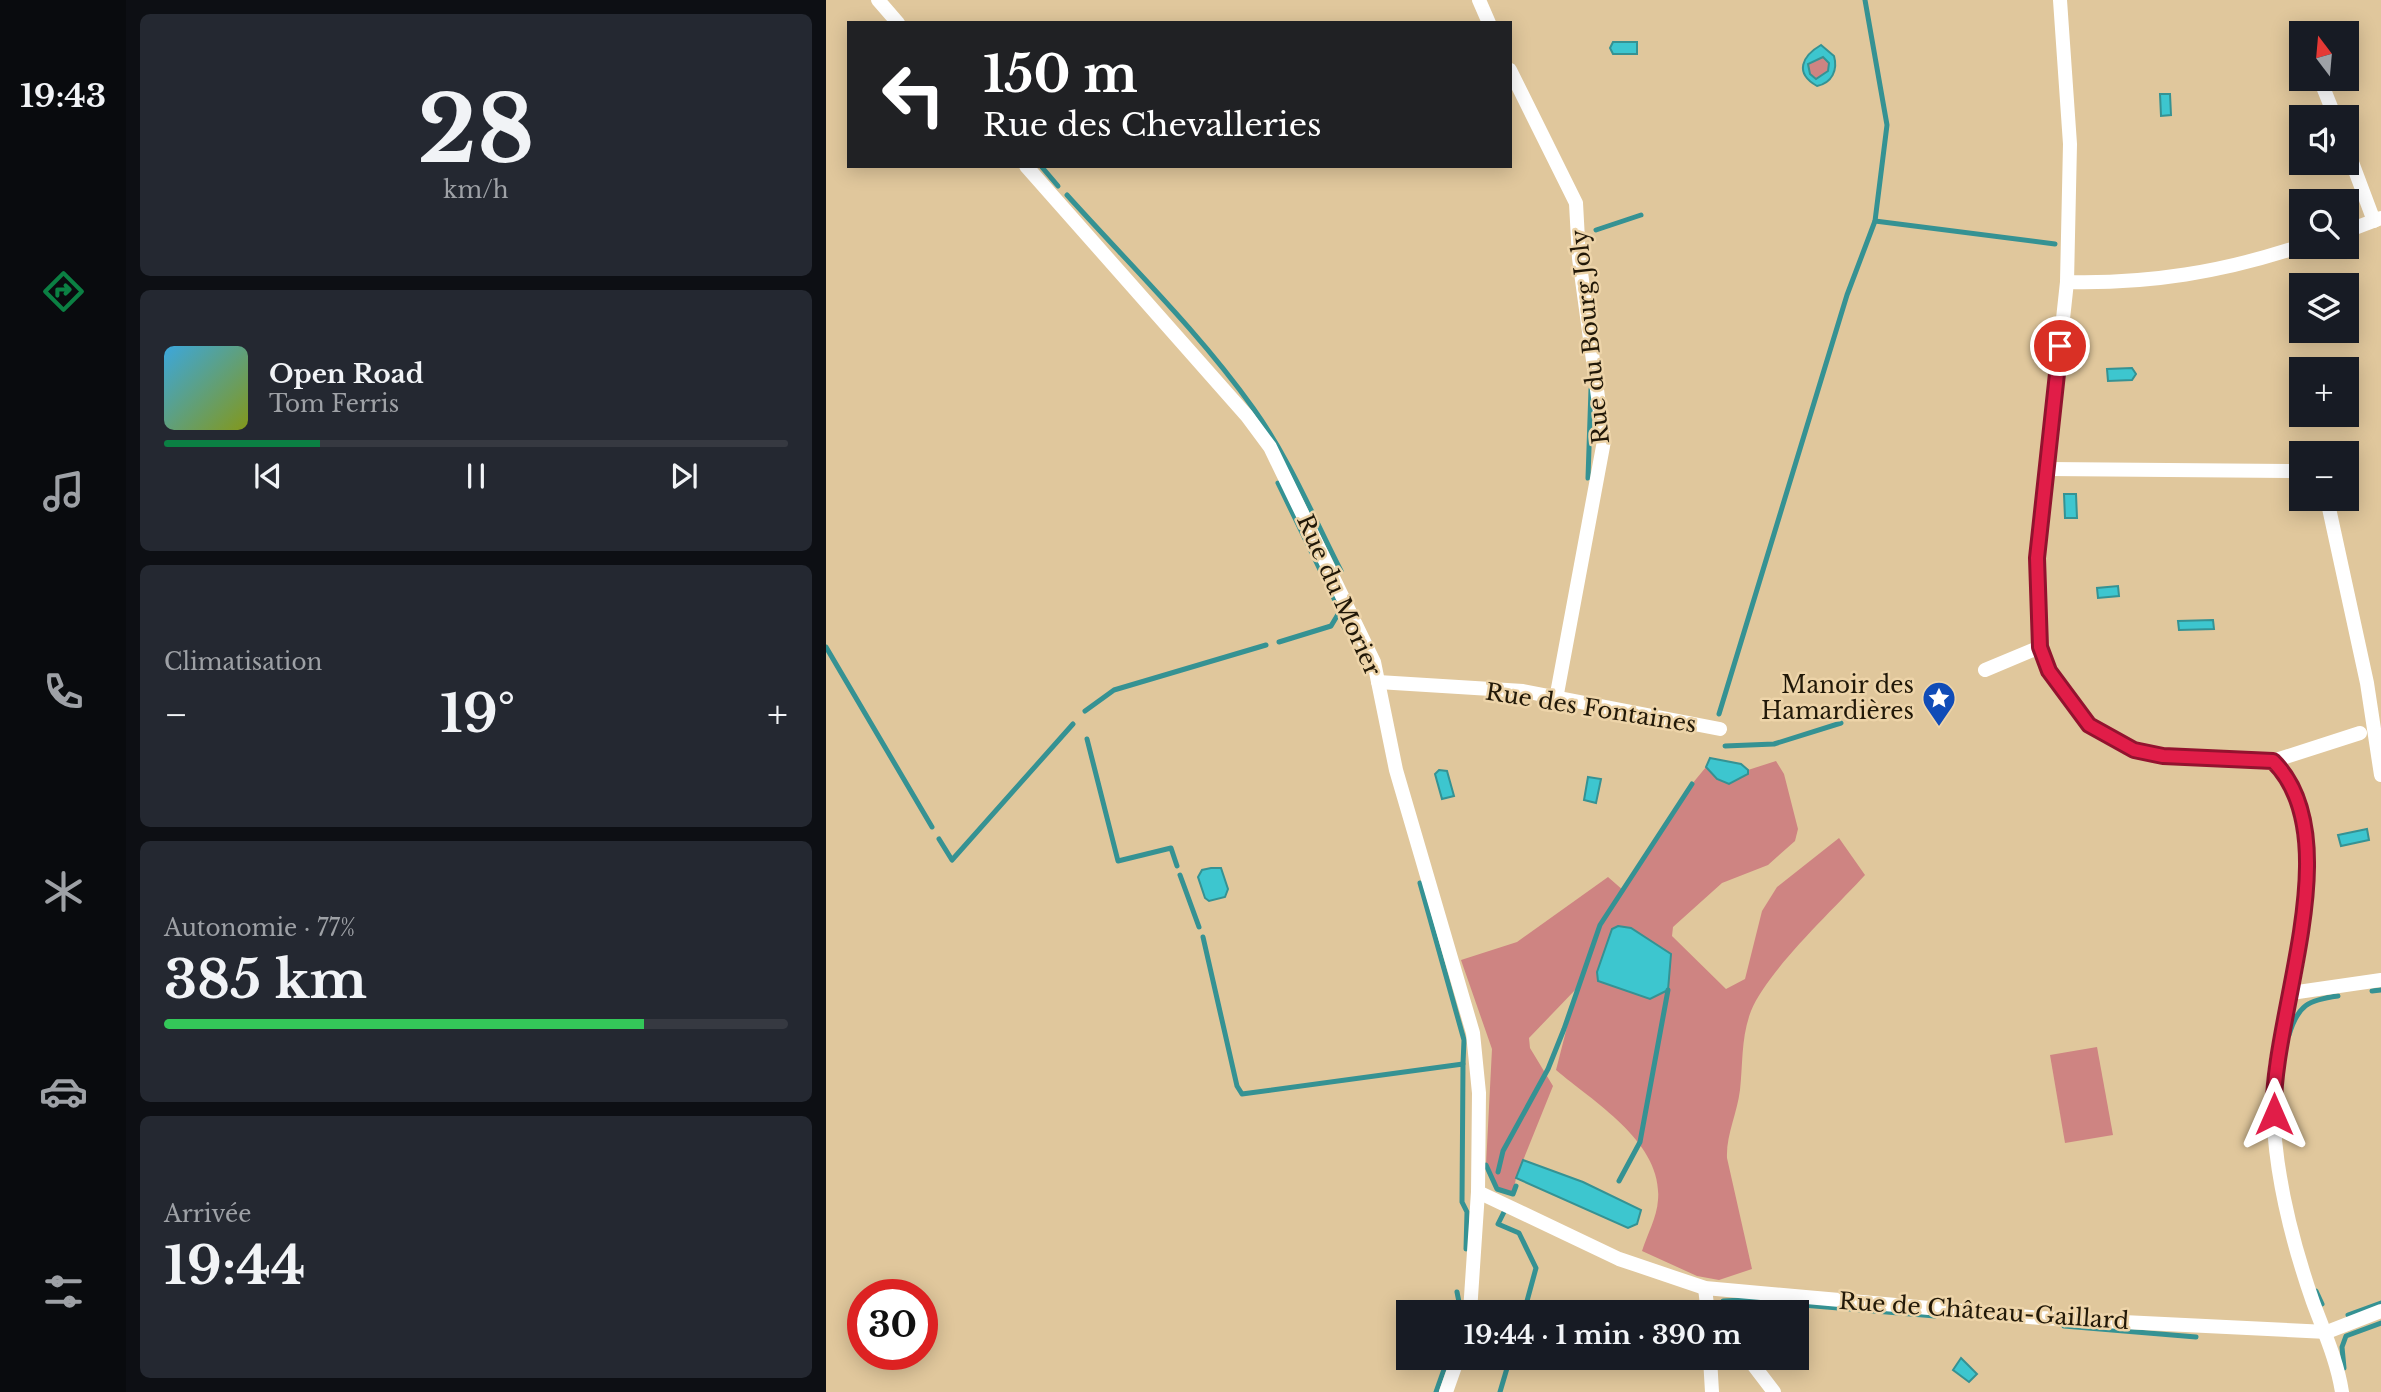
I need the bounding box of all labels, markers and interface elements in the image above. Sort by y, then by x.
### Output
north arrow [2289,21,2359,91]
map controls [2289,21,2359,511]
text: 150 m [983,44,1138,105]
icon: left [868,49,959,140]
text: 28 [417,74,535,187]
text: 19:43 [20,76,106,116]
text: Rue des Chevalleries [983,105,1322,145]
button: sound [2289,105,2359,175]
text: km/h [443,176,509,204]
button: search [2289,189,2359,259]
street label: Rue du Bourg Joly [1565,228,1615,446]
icon: directions [39,267,88,316]
button: layers [2289,273,2359,343]
pin [2030,316,2090,376]
icon: arrive [2041,327,2079,365]
button: + [2289,357,2359,427]
text: Open Road [269,358,424,390]
text: Tom Ferris [269,390,399,418]
button: − [2289,441,2359,511]
icon: previous [249,457,287,495]
icon: pause [457,457,495,495]
icon: next [665,457,703,495]
icon: music [39,467,88,516]
street label: Rue du Morier [1291,510,1387,680]
text: Climatisation [164,648,322,676]
icon: phone [39,667,88,716]
place label: Manoir des Hamardières [1761,671,1914,725]
street label: Rue des Fontaines [1484,677,1698,739]
place icon: Manoir des Hamardières [1920,679,1958,728]
text: 19° [440,682,515,746]
text: − [164,691,188,738]
text: + [767,691,788,738]
icon: climate [39,867,88,916]
text: Autonomie · 77% [164,914,355,942]
text: 385 km [164,948,367,1012]
icon: car [39,1067,88,1116]
position arrow [2237,1077,2311,1151]
text: Arrivée [164,1200,251,1228]
text: 19:44 [164,1234,306,1298]
icon: filters [39,1267,88,1316]
speed limit sign: 30 [847,1279,938,1370]
street label: Rue de Château-Gaillard [1838,1287,2130,1335]
text: 19:44 · 1 min · 390 m [1464,1319,1741,1351]

